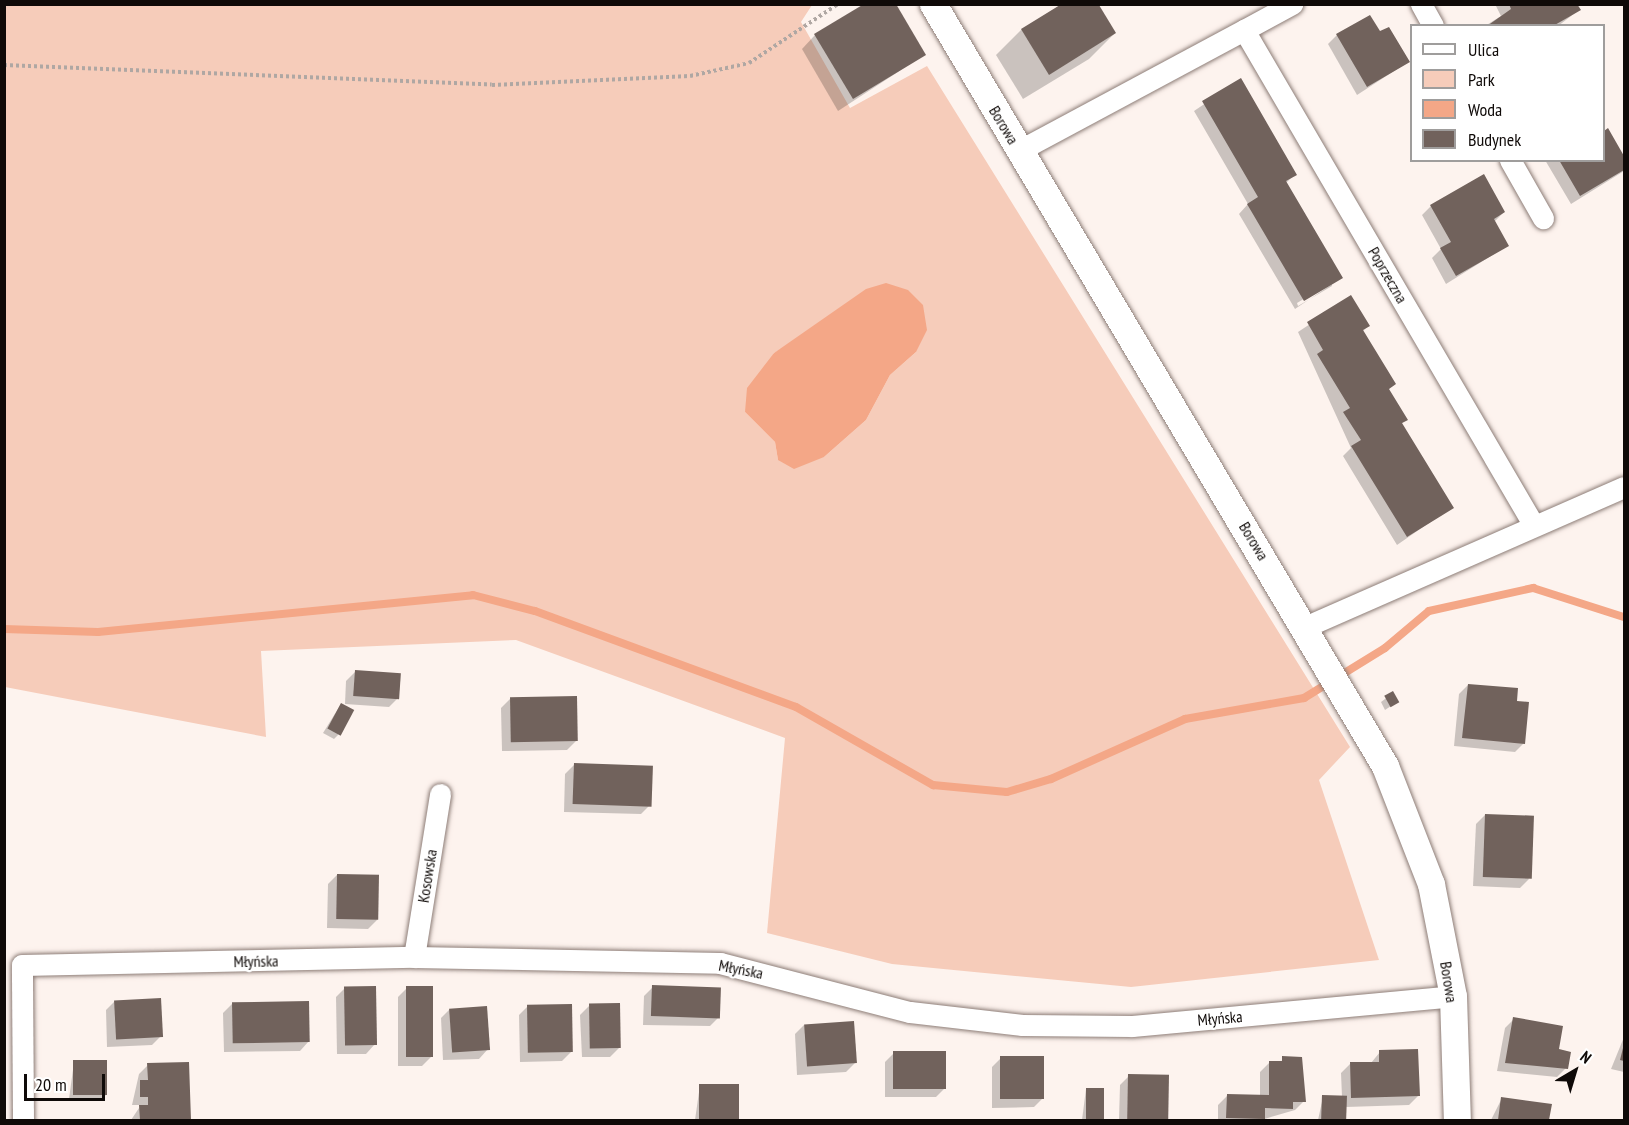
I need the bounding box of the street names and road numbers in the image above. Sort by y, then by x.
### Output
street label: Borowa [985,102,1023,148]
street label: Poprzeczna [1364,243,1412,307]
street label: Borowa [1235,518,1273,564]
street label: Kosowska [413,848,441,904]
street label: Młyńska [233,951,279,971]
street label: Młyńska [717,955,765,983]
street label: Borowa [1436,960,1462,1004]
street label: Młyńska [1197,1006,1243,1030]

